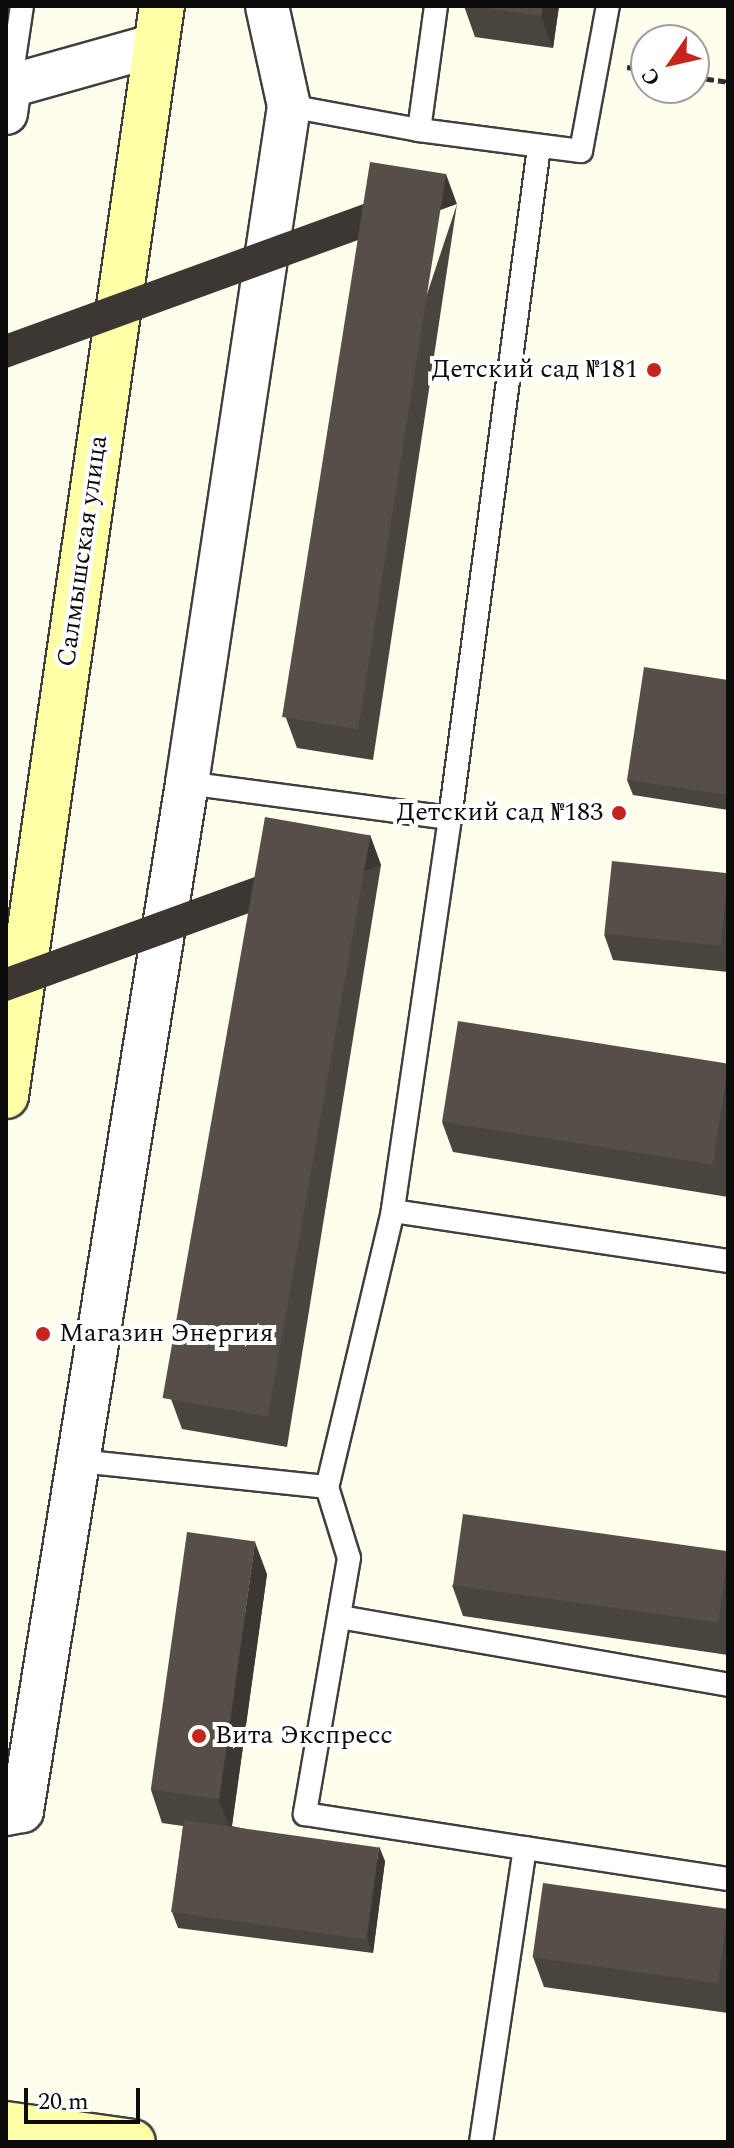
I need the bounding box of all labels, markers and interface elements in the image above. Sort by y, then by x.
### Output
north arrow [630,24,710,104]
text: С [633,61,669,92]
place label: Детский сад №181 [431,354,638,386]
marker: Детский сад №181 [645,361,663,379]
street label: Салмышская улица [51,433,115,669]
place label: Детский сад №183 [396,797,603,829]
marker: Детский сад №183 [610,804,628,822]
place label: Магазин Энергия [59,1318,274,1350]
marker: Магазин Энергия [34,1325,52,1343]
place label: Вита Экспресс [215,1720,393,1752]
marker: Вита Экспресс [190,1727,208,1745]
scale bar [28,2072,144,2122]
text: 20 m [38,2084,89,2120]

